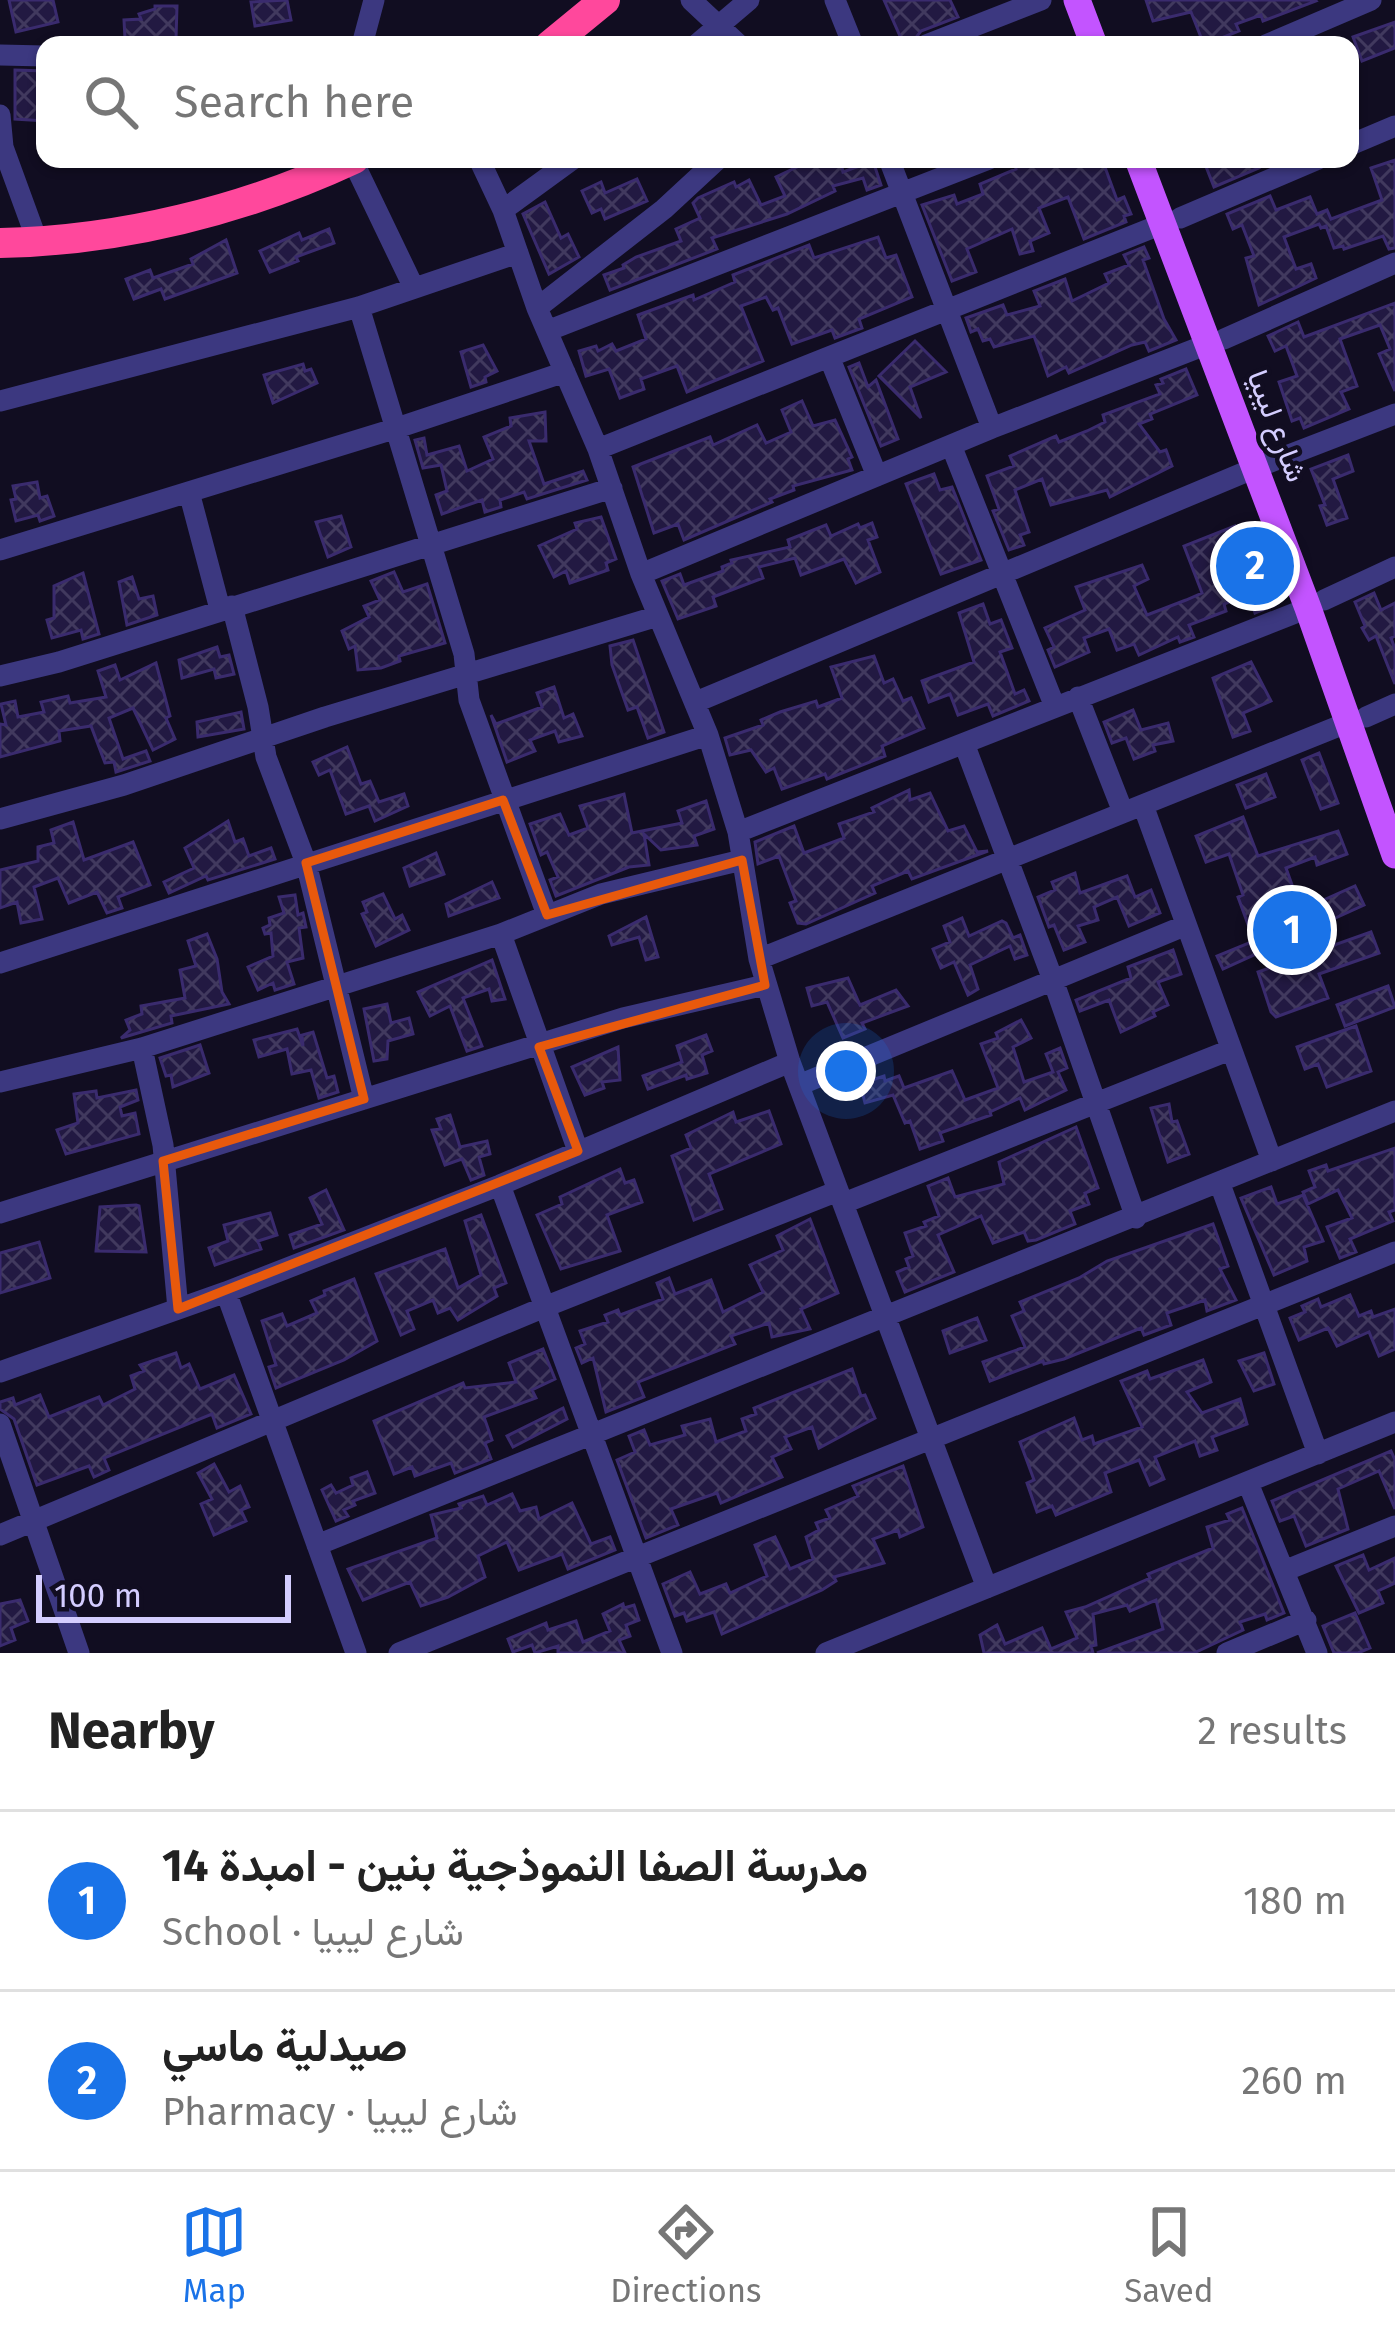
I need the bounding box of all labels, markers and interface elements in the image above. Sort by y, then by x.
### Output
search box [36,36,1359,168]
icon: search [78,69,144,135]
text: Search here [174,75,414,129]
street label: شارع ليبيا [1237,365,1315,488]
pin: 2 [1216,521,1294,611]
pin: 1 [1253,885,1331,975]
your location [816,1041,876,1101]
scale bar [36,1569,291,1622]
text: 100 m [54,1576,142,1616]
text: Nearby [48,1700,214,1762]
text: 2 results [1198,1708,1347,1754]
text: مدرسة الصفا النموذجية بنين - امبدة 14 [162,1839,868,1893]
text: 1 [78,1878,96,1924]
text: 180 m [1243,1878,1347,1924]
text: School · شارع ليبيا [162,1909,464,1955]
text: صيدلية ماسي [162,2019,408,2073]
text: 2 [77,2058,97,2104]
text: 260 m [1241,2058,1347,2104]
text: Pharmacy · شارع ليبيا [162,2089,518,2135]
tab: Map [181,2199,247,2311]
tab: Directions [610,2199,762,2311]
tab: Saved [1124,2199,1214,2311]

